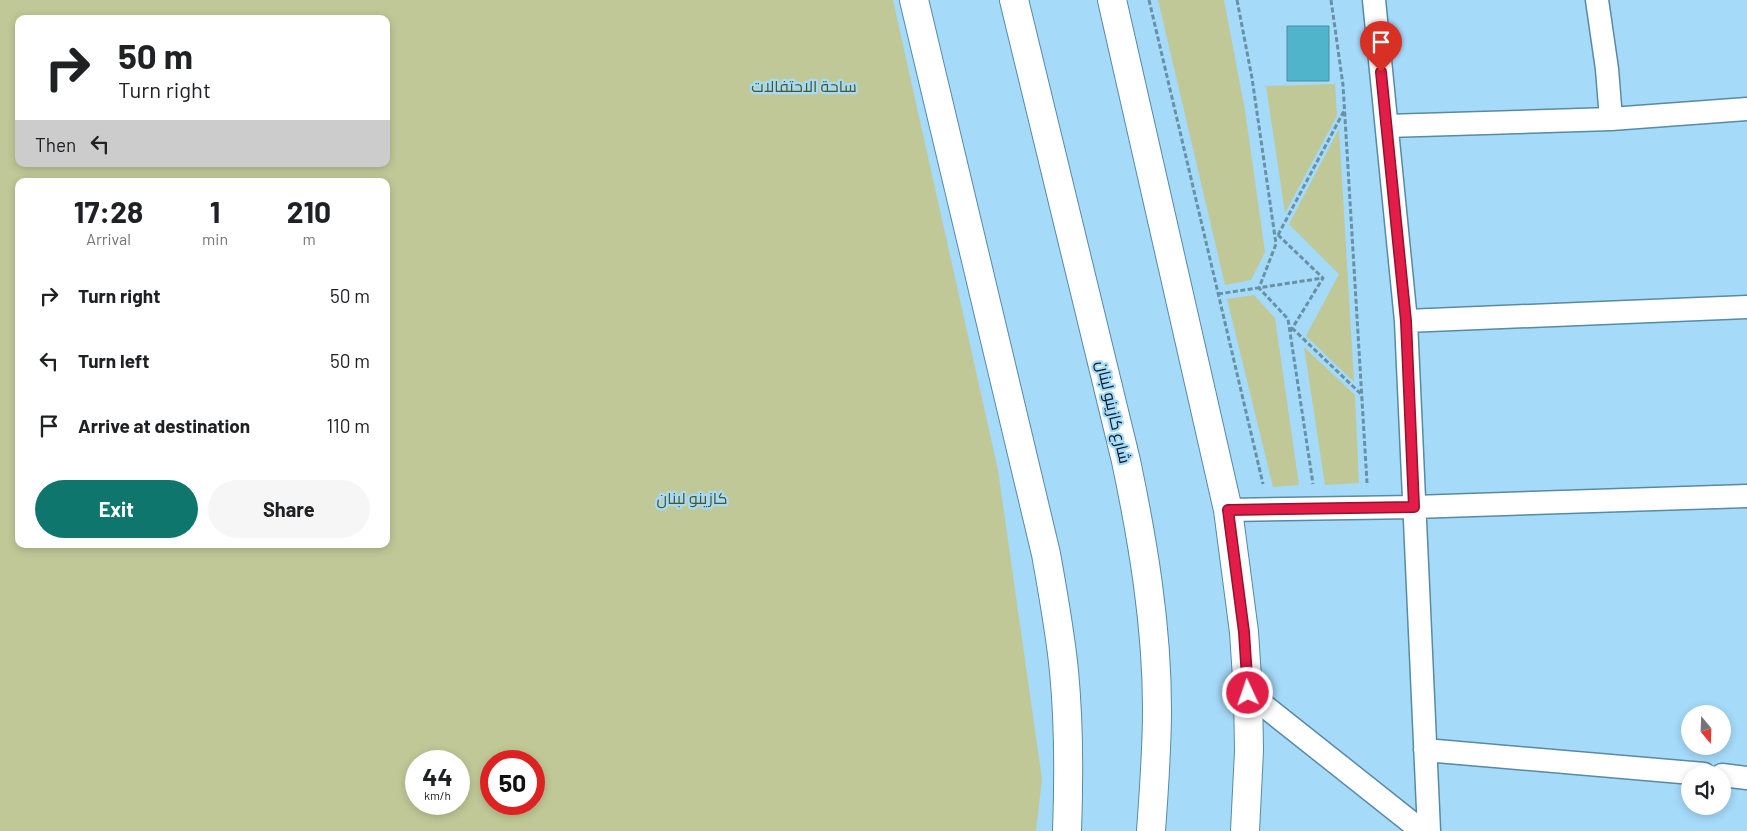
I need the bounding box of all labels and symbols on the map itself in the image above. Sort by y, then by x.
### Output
pin [1360,21,1402,72]
park label: ساحة الاحتفالات [751,76,857,95]
street label: شارع كازينو لبنان [1090,359,1136,466]
park label: كازينو لبنان [657,488,727,509]
position arrow [1221,666,1273,718]
north arrow [1681,705,1731,755]
speed limit sign: 50 [480,750,545,815]

